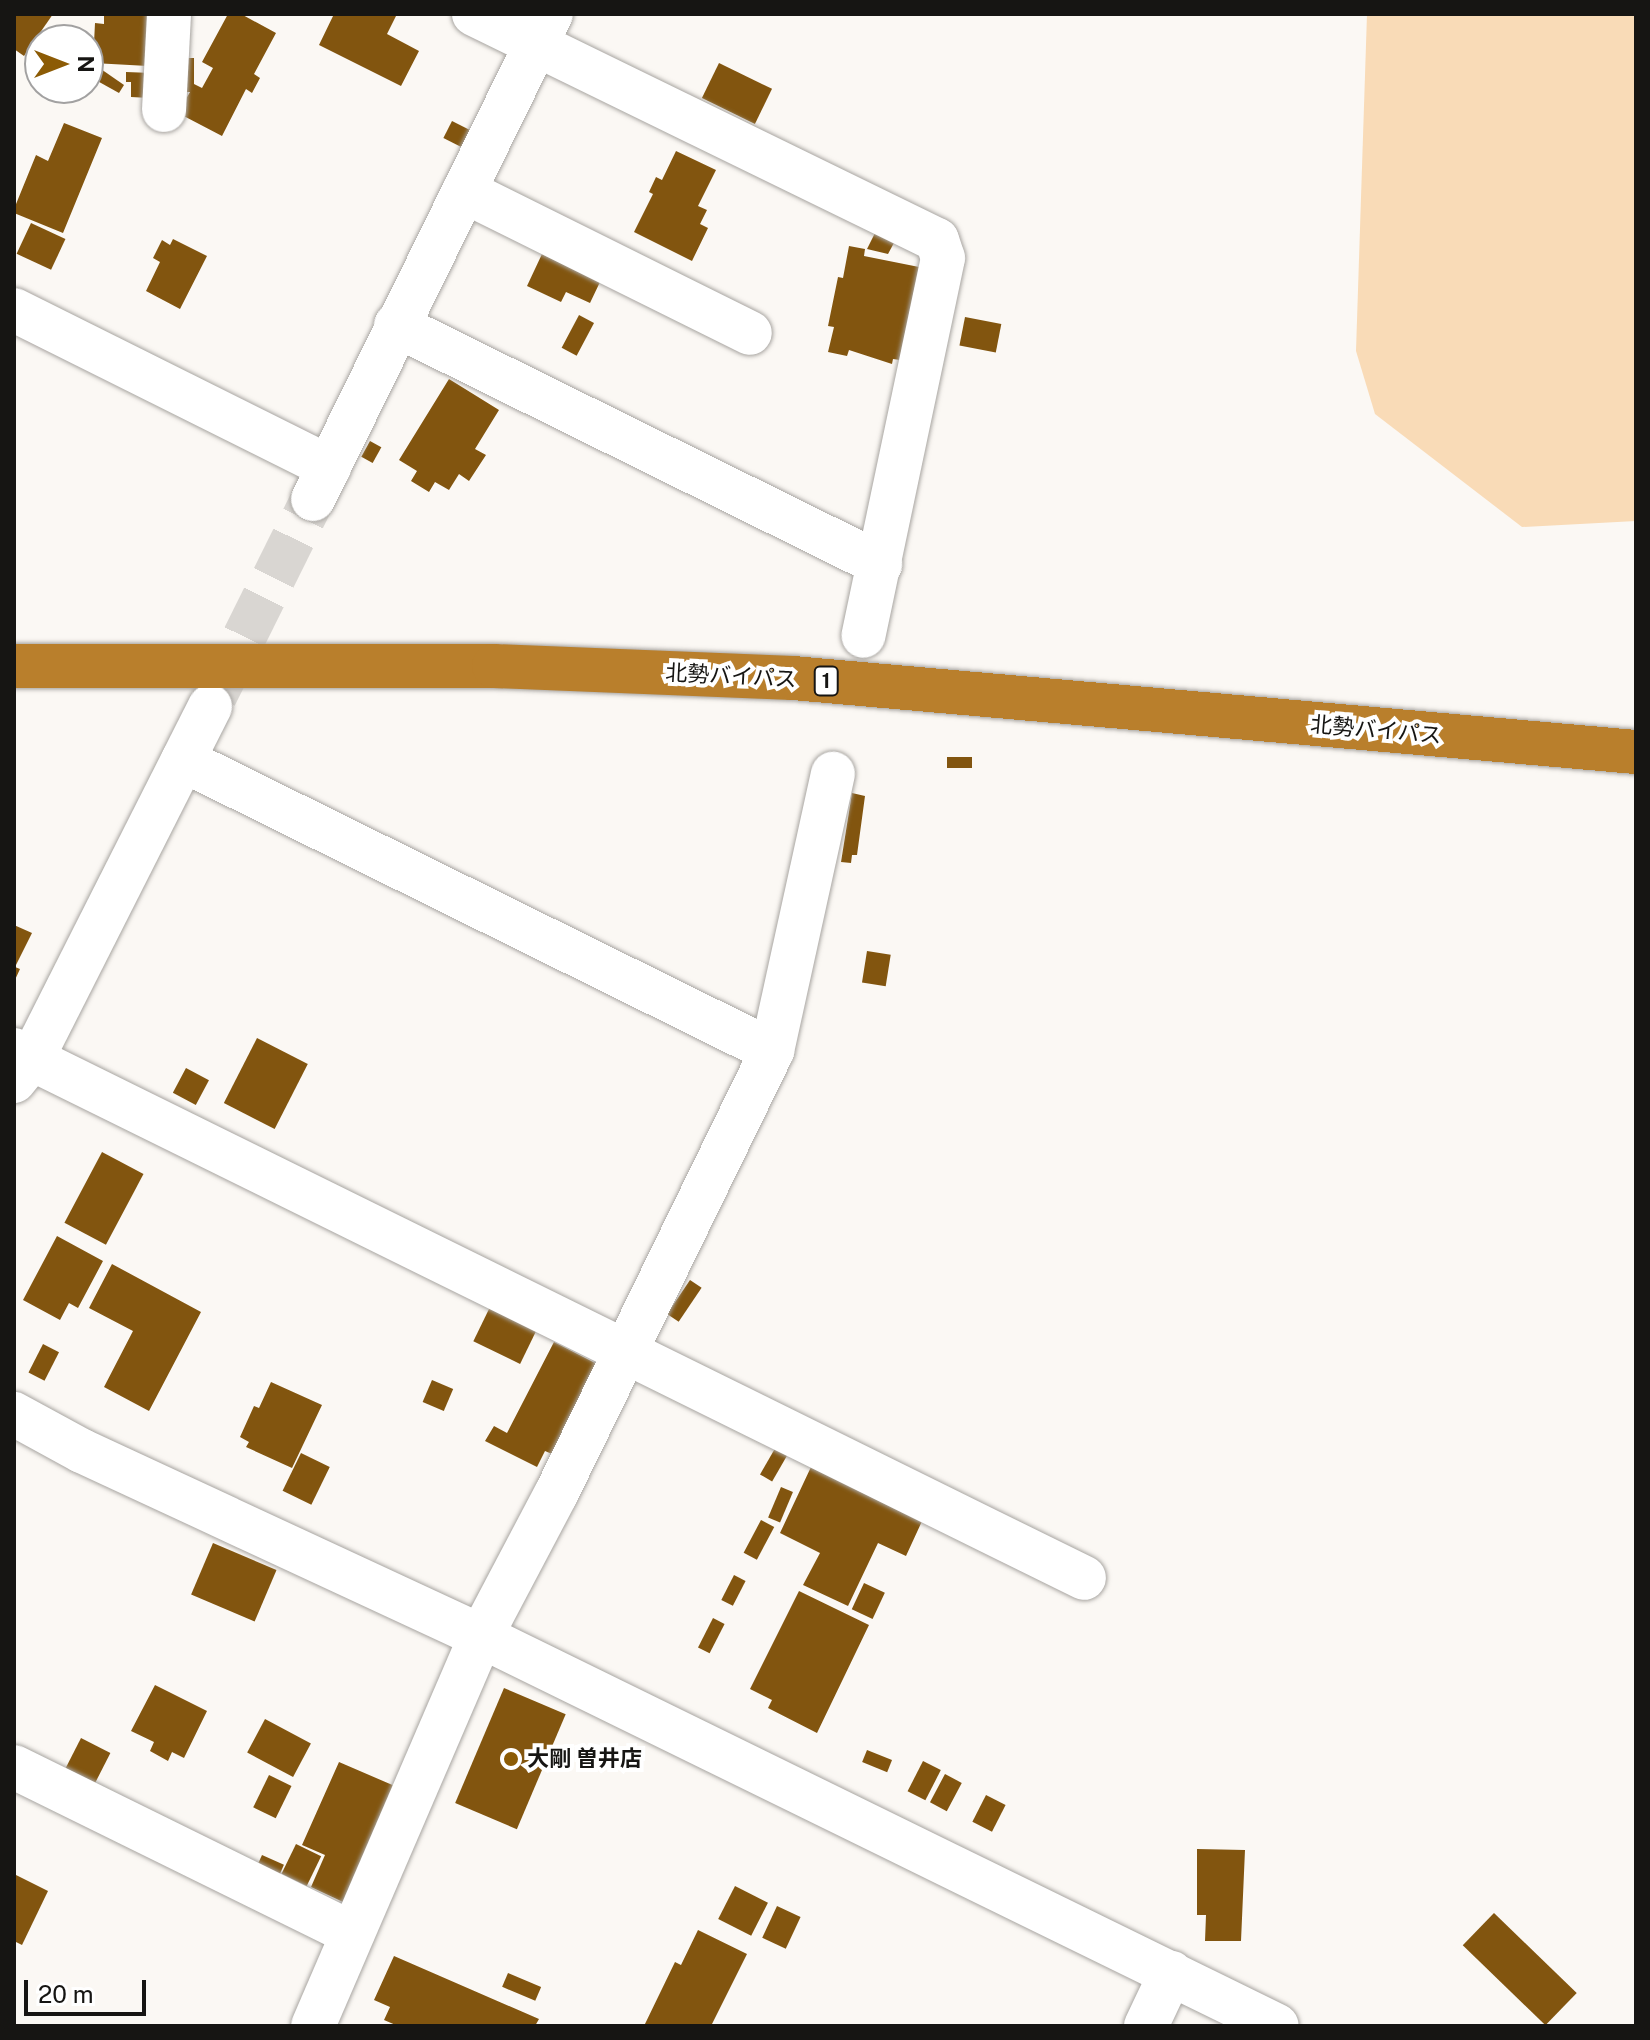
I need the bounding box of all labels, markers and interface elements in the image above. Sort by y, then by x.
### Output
north arrow [24,24,104,104]
text: N [73,55,99,73]
street label: 北勢バイパス [664,659,798,693]
road number: 1 [812,665,840,697]
street label: 北勢バイパス [1309,711,1443,749]
place label: 大剛 曽井店 [527,1746,642,1772]
marker: 大剛 曽井店 [502,1750,520,1768]
scale bar [28,1964,150,2014]
text: 20 m [38,1980,94,2008]

